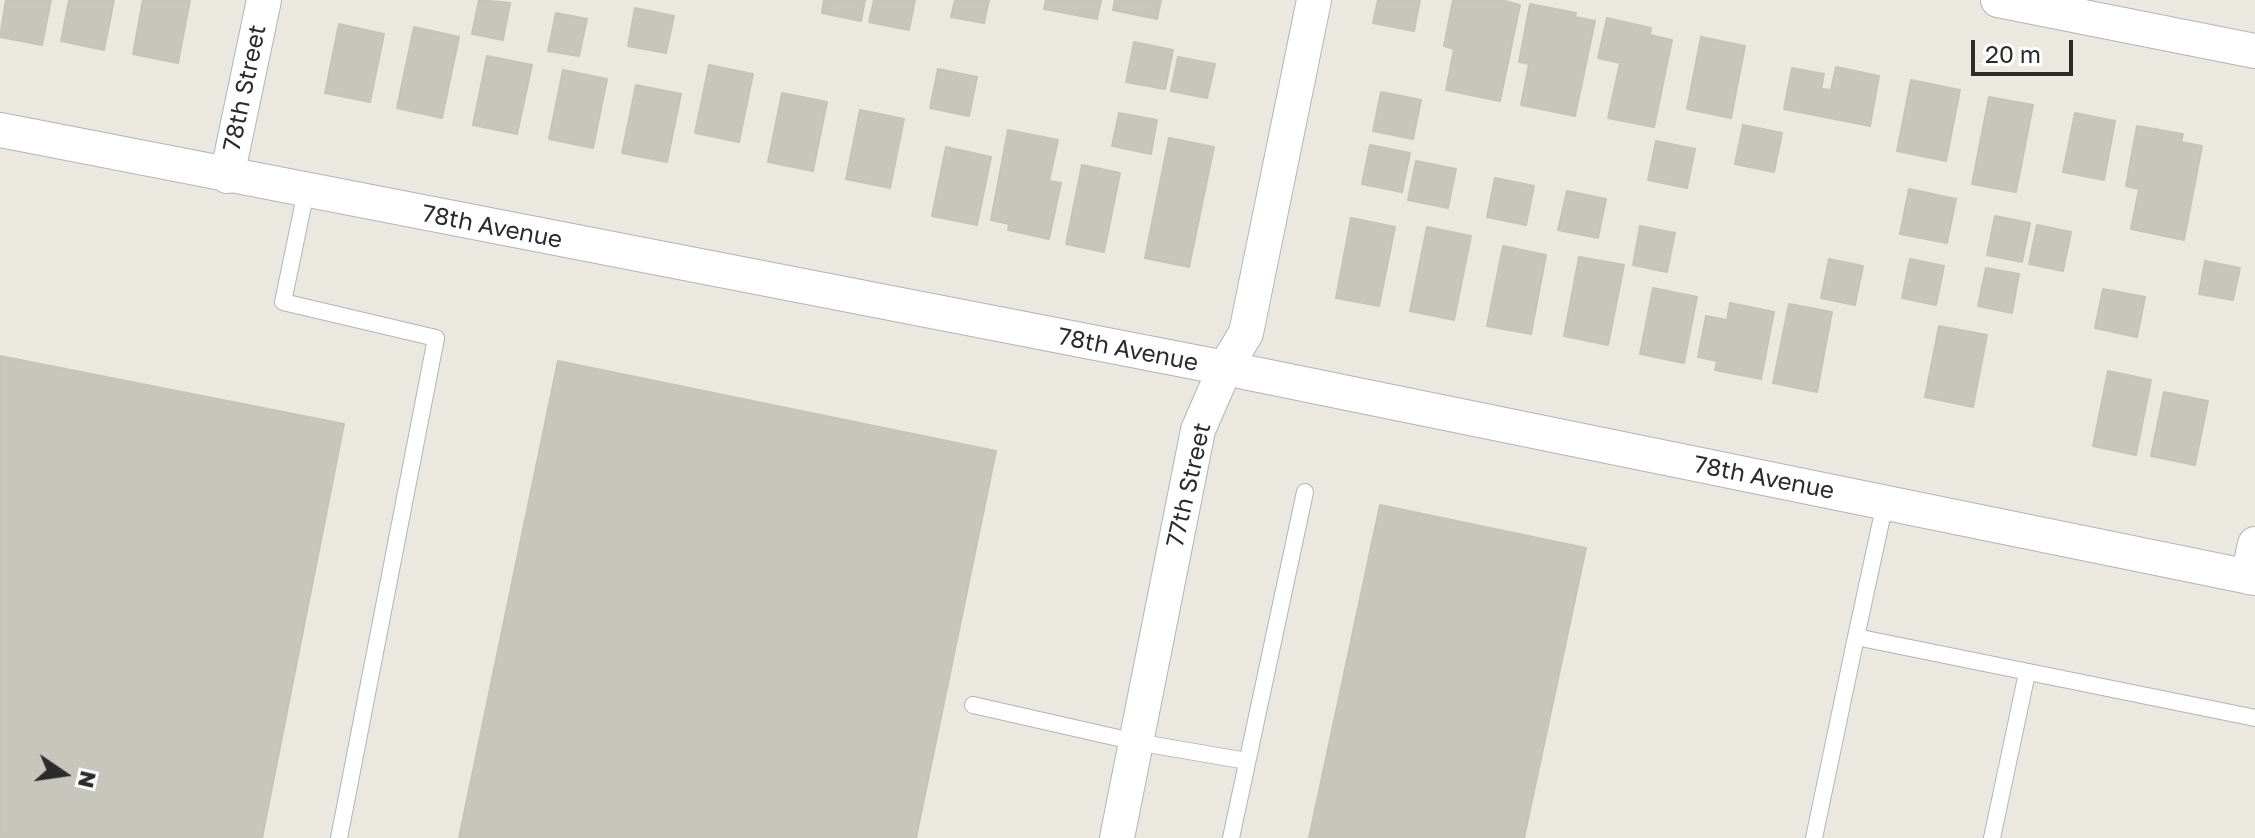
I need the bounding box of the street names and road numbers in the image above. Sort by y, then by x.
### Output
street label: 78th Street [218,22,272,154]
street label: 78th Avenue [419,199,565,255]
street label: 78th Avenue [1055,322,1201,378]
street label: 77th Street [1161,420,1217,550]
street label: 78th Avenue [1691,450,1837,506]

